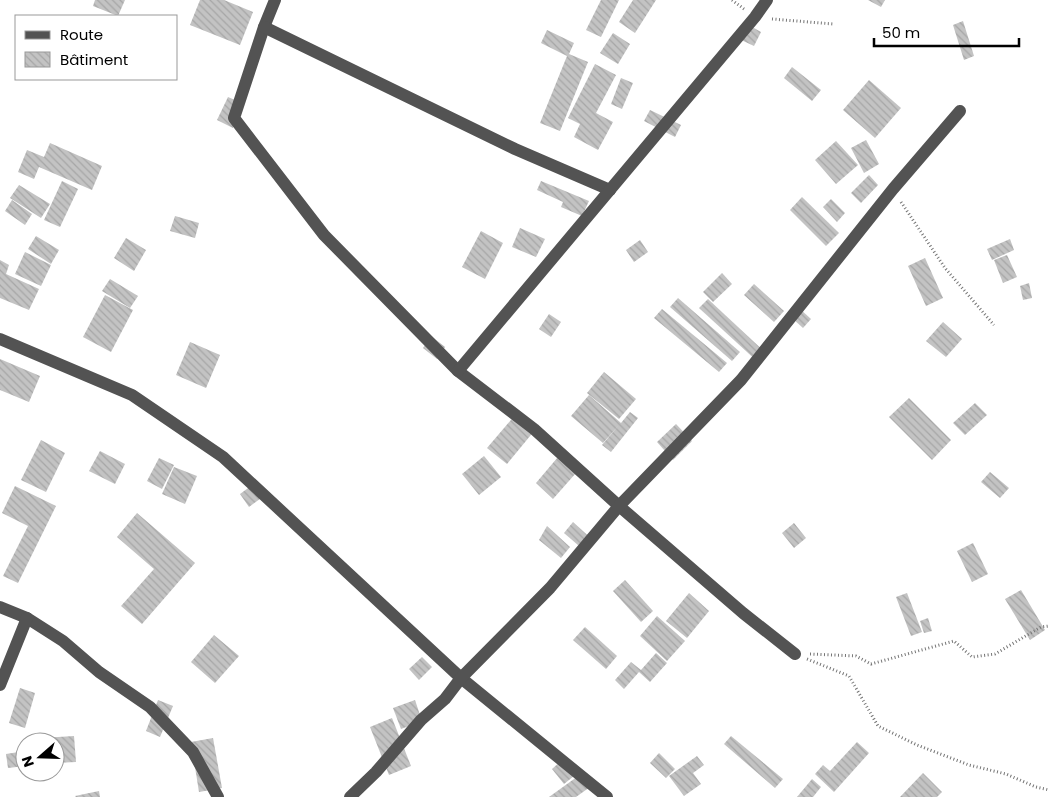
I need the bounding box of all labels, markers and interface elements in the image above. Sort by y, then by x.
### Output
legend [15,15,178,80]
scale bar [874,15,1019,47]
text: 50 m [882,22,920,43]
text: Route [60,24,103,45]
text: Bâtiment [60,49,128,70]
north arrow [15,732,65,782]
text: N [17,753,39,770]

